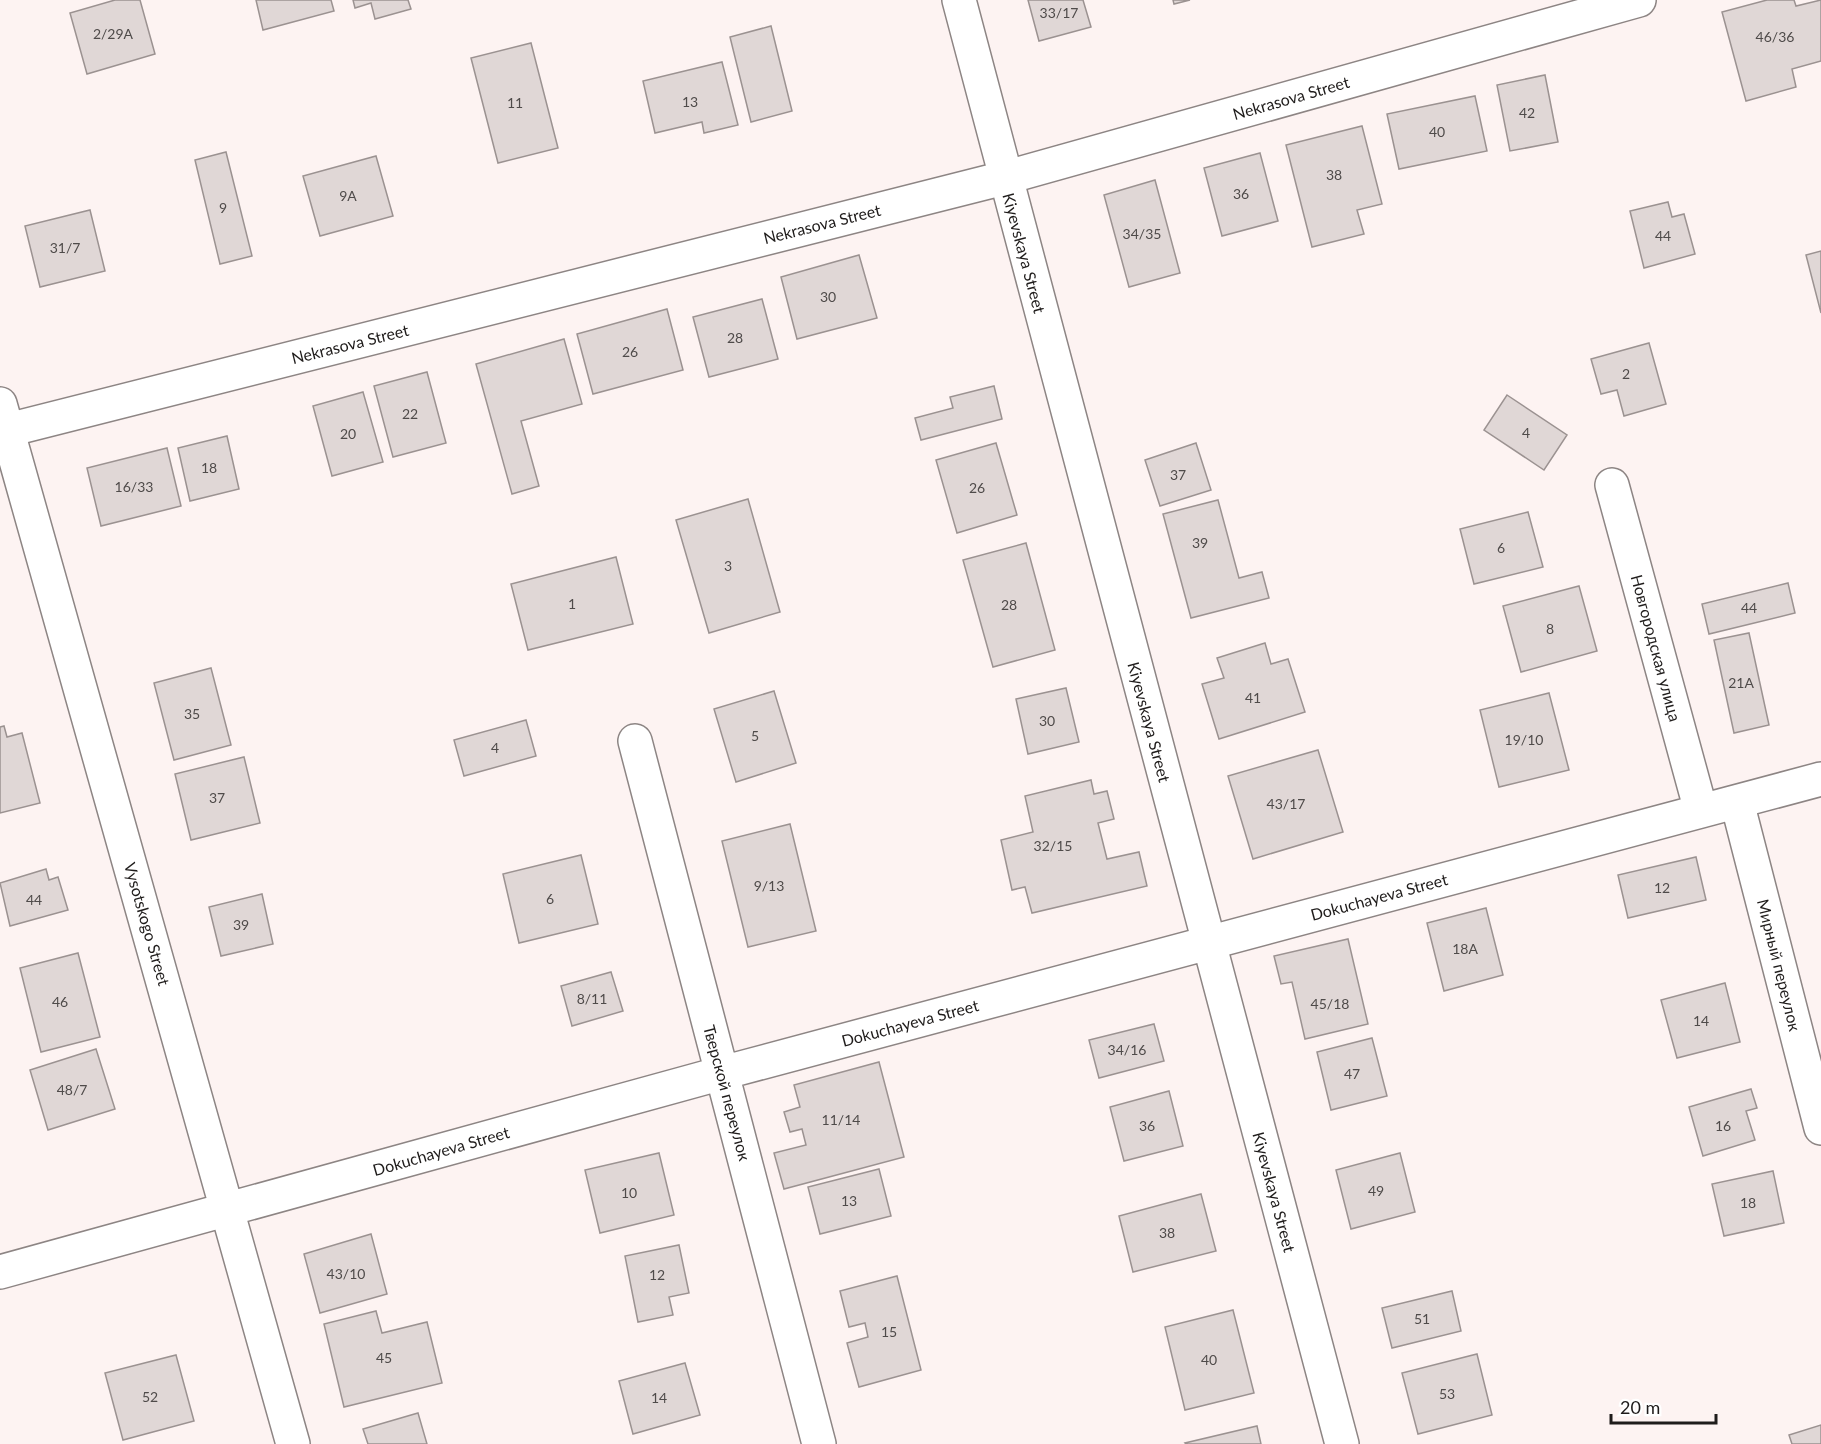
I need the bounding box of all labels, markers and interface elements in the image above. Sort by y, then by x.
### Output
house number: 33/17 [1040,4,1078,21]
house number: 2/29А [93,25,134,42]
house number: 46/36 [1756,28,1794,45]
street label: Nekrasova Street [1230,72,1352,123]
house number: 13 [682,93,698,110]
house number: 11 [507,94,523,111]
house number: 42 [1519,104,1535,121]
house number: 40 [1429,123,1445,140]
house number: 38 [1326,166,1342,183]
house number: 36 [1233,185,1249,202]
house number: 9А [339,187,357,204]
street label: Kiyevskaya Street [999,191,1050,315]
house number: 9 [219,199,227,216]
street label: Nekrasova Street [761,200,883,247]
house number: 34/35 [1123,225,1161,242]
house number: 44 [1655,227,1671,244]
house number: 31/7 [50,239,80,256]
house number: 30 [820,288,836,305]
street label: Nekrasova Street [289,320,411,367]
house number: 28 [727,329,743,346]
house number: 26 [622,343,638,360]
house number: 2 [1622,365,1630,382]
house number: 22 [402,405,418,422]
house number: 4 [1522,424,1530,441]
house number: 20 [340,425,356,442]
house number: 18 [201,459,217,476]
house number: 37 [1170,466,1186,483]
house number: 16/33 [115,478,153,495]
house number: 26 [969,479,985,496]
house number: 39 [1192,534,1208,551]
house number: 6 [1497,539,1505,556]
house number: 3 [724,557,732,574]
street label: Новгородская улица [1628,572,1685,723]
house number: 1 [568,595,576,612]
house number: 28 [1001,596,1017,613]
house number: 44 [1741,599,1757,616]
house number: 8 [1546,620,1554,637]
street label: Kiyevskaya Street [1124,660,1175,784]
house number: 21А [1728,674,1754,691]
house number: 41 [1245,689,1261,706]
house number: 35 [184,705,200,722]
house number: 30 [1039,712,1055,729]
house number: 5 [751,727,759,744]
house number: 19/10 [1505,731,1543,748]
house number: 4 [491,739,499,756]
house number: 37 [209,789,225,806]
house number: 43/17 [1267,795,1305,812]
house number: 32/15 [1034,837,1072,854]
street label: Vysotskogo Street [121,860,174,988]
street label: Dokuchayeva Street [1308,869,1450,924]
house number: 9/13 [754,877,784,894]
house number: 12 [1654,879,1670,896]
house number: 6 [546,890,554,907]
house number: 44 [26,891,42,908]
street label: Мирный переулок [1754,897,1805,1034]
house number: 39 [233,916,249,933]
house number: 18А [1452,940,1478,957]
house number: 8/11 [577,990,607,1007]
house number: 46 [52,993,68,1010]
street label: Dokuchayeva Street [839,995,981,1050]
house number: 45/18 [1311,995,1349,1012]
house number: 14 [1693,1012,1709,1029]
street label: Тверской переулок [700,1023,755,1164]
house number: 34/16 [1108,1041,1146,1058]
house number: 47 [1344,1065,1360,1082]
house number: 48/7 [57,1081,87,1098]
house number: 11/14 [822,1111,860,1128]
house number: 36 [1139,1117,1155,1134]
house number: 16 [1715,1117,1731,1134]
street label: Dokuchayeva Street [370,1122,512,1179]
street label: Kiyevskaya Street [1249,1130,1300,1254]
house number: 49 [1368,1182,1384,1199]
house number: 10 [621,1184,637,1201]
house number: 13 [841,1192,857,1209]
house number: 18 [1740,1194,1756,1211]
house number: 38 [1159,1224,1175,1241]
house number: 43/10 [327,1265,365,1282]
house number: 12 [649,1266,665,1283]
house number: 51 [1414,1310,1430,1327]
house number: 15 [881,1323,897,1340]
house number: 45 [376,1349,392,1366]
house number: 40 [1201,1351,1217,1368]
house number: 53 [1439,1385,1455,1402]
scale bar [1611,1387,1716,1425]
house number: 52 [142,1388,158,1405]
house number: 14 [651,1389,667,1406]
text: 20 m [1620,1396,1660,1418]

